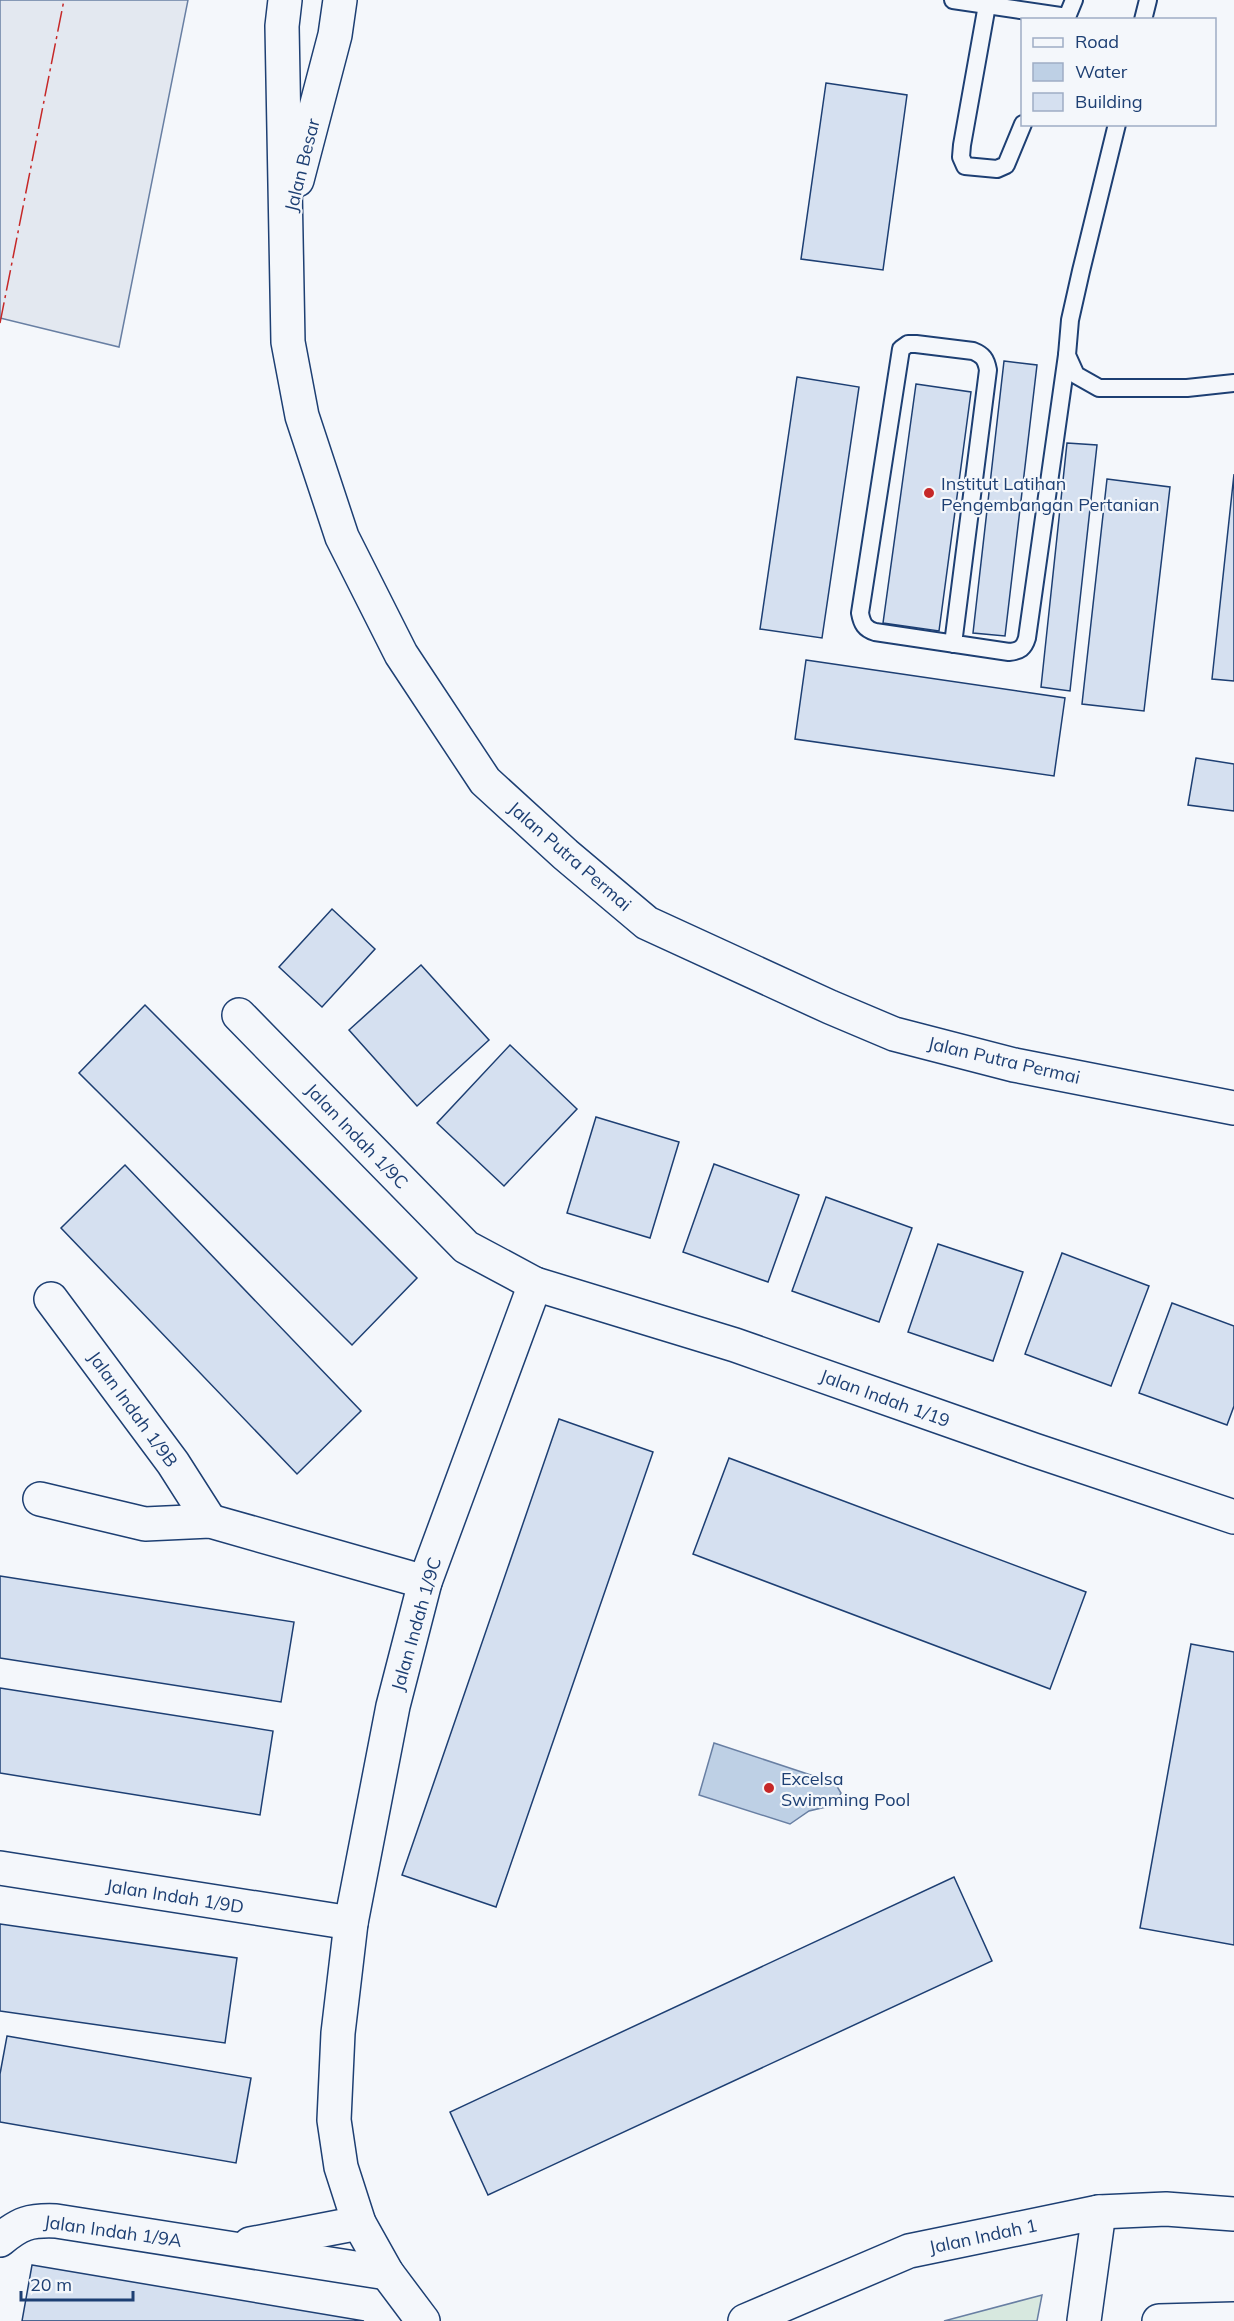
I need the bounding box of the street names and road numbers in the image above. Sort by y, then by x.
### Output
street label: Jalan Besar [279,116,325,214]
street label: Jalan Putra Permai [504,796,636,916]
street label: Jalan Putra Permai [926,1031,1082,1089]
street label: Jalan Indah 1/9C [301,1078,413,1194]
street label: Jalan Indah 1/9B [83,1346,183,1472]
street label: Jalan Indah 1/19 [817,1364,953,1432]
street label: Jalan Indah 1/9C [386,1554,446,1694]
street label: Jalan Indah 1/9D [104,1874,246,1918]
street label: Jalan Indah 1/9A [43,2210,183,2252]
street label: Jalan Indah 1 [927,2213,1039,2259]

